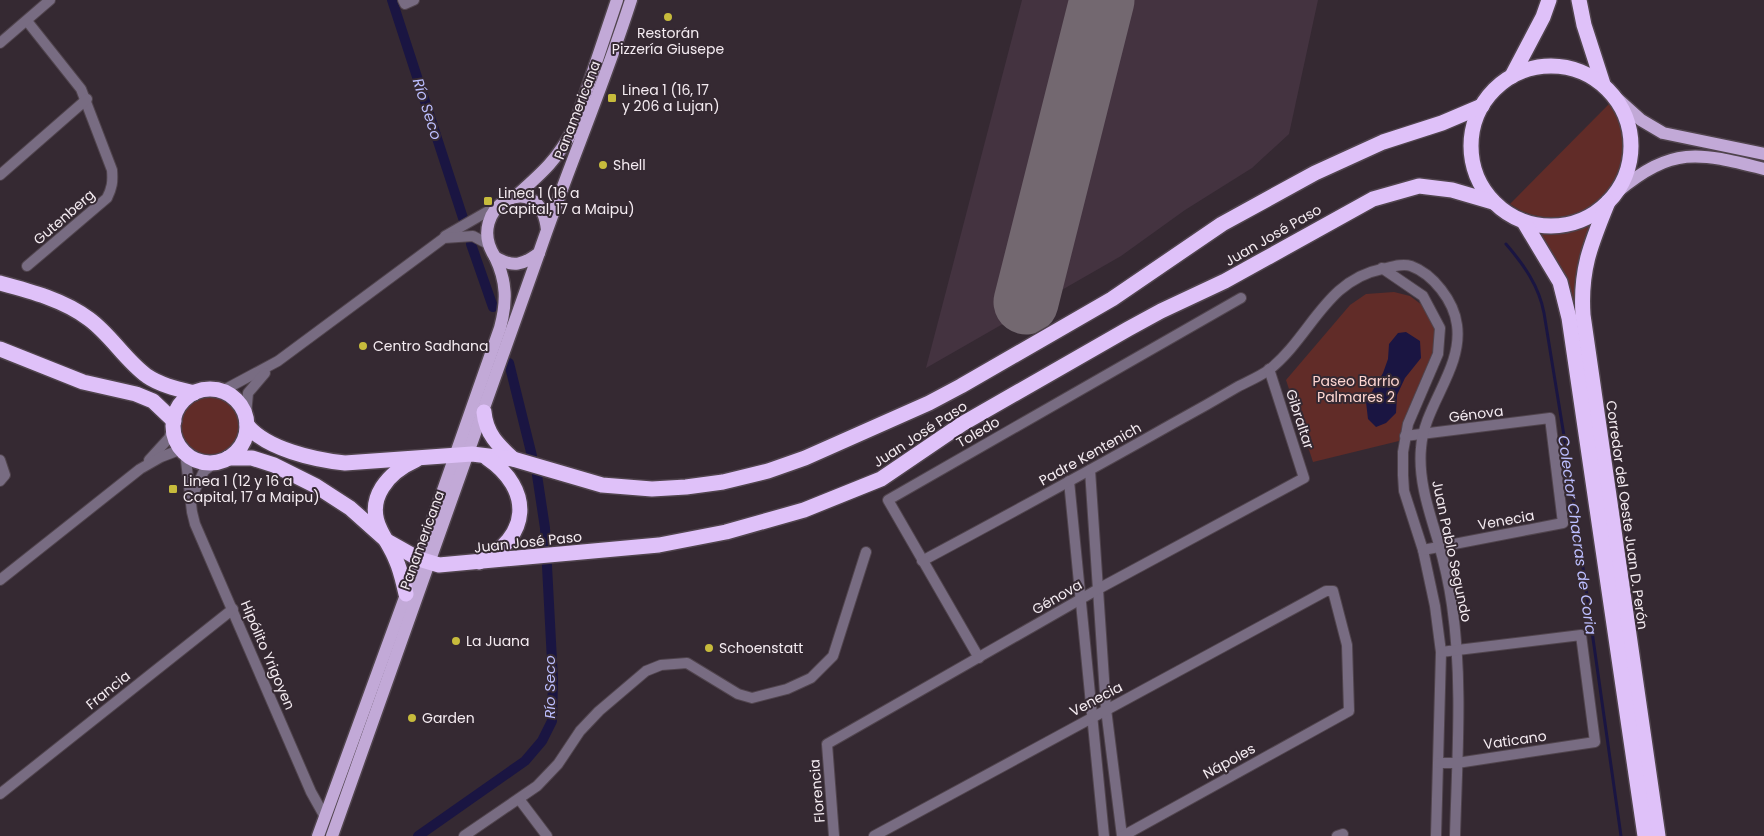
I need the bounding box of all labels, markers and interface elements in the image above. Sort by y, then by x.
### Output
marker: Restorán Pizzería Giusepe [662,11,674,23]
place label: Restorán Pizzería Giusepe [612,23,724,59]
street label: Panamericana [549,58,605,162]
water label: Río Seco [408,75,447,142]
place label: Linea 1 (16, 17 y 206 a Lujan) [622,80,720,116]
marker: Linea 1 (16, 17 y 206 a Lujan) [606,92,618,104]
place label: Shell [613,155,646,175]
marker: Shell [597,159,609,171]
place label: Linea 1 (16 a Capital, 17 a Maipu) [498,183,635,219]
street label: Gutenberg [29,185,99,249]
marker: Linea 1 (16 a Capital, 17 a Maipu) [482,195,494,207]
street label: Juan José Paso [1221,199,1325,271]
place label: Centro Sadhana [373,336,488,356]
marker: Centro Sadhana [357,340,369,352]
park label: Paseo Barrio Palmares 2 [1312,371,1400,407]
street label: Gibraltar [1281,387,1319,451]
street label: Juan José Paso [869,396,971,472]
street label: Corredor del Oeste Juan D. Perón [1601,399,1653,631]
street label: Génova [1448,401,1504,427]
street label: Toledo [953,412,1003,452]
street label: Padre Kentenich [1035,418,1145,490]
water label: Colector Chacras de Coria [1553,434,1602,636]
place label: Linea 1 (12 y 16 a Capital, 17 a Maipu) [183,471,320,507]
street label: Juan Pablo Segundo [1427,478,1477,624]
marker: Linea 1 (12 y 16 a Capital, 17 a Maipu) [167,483,179,495]
street label: Panamericana [395,488,449,592]
street label: Venecia [1476,505,1536,535]
street label: Juan José Paso [473,526,583,558]
street label: Génova [1028,575,1086,619]
street label: Hipólito Yrigoyen [236,597,300,713]
place label: La Juana [466,631,530,651]
marker: La Juana [450,635,462,647]
place label: Schoenstatt [719,638,803,658]
marker: Schoenstatt [703,642,715,654]
water label: Río Seco [539,655,560,719]
street label: Francia [81,666,135,714]
street label: Venecia [1066,677,1126,721]
place label: Garden [422,708,475,728]
marker: Garden [406,712,418,724]
street label: Vaticano [1482,726,1548,754]
street label: Nápoles [1199,738,1259,784]
street label: Florencia [804,758,830,824]

